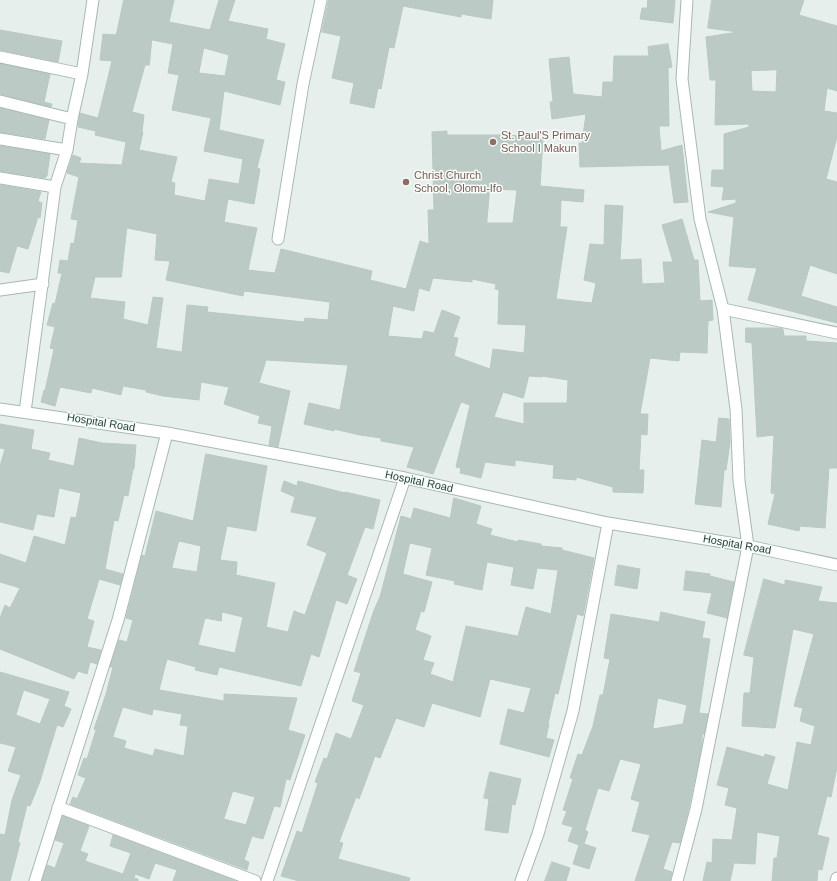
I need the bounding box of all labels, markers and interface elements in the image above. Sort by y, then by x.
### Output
place label: St. Paul'S Primary School I Makun [501,129,590,155]
marker: St. Paul'S Primary School I Makun [488,137,498,147]
place label: Christ Church School, Olomu-Ifo [414,169,502,195]
marker: Christ Church School, Olomu-Ifo [401,177,411,187]
street label: Hospital Road [66,411,136,435]
street label: Hospital Road [384,468,454,496]
street label: Hospital Road [702,533,772,557]

